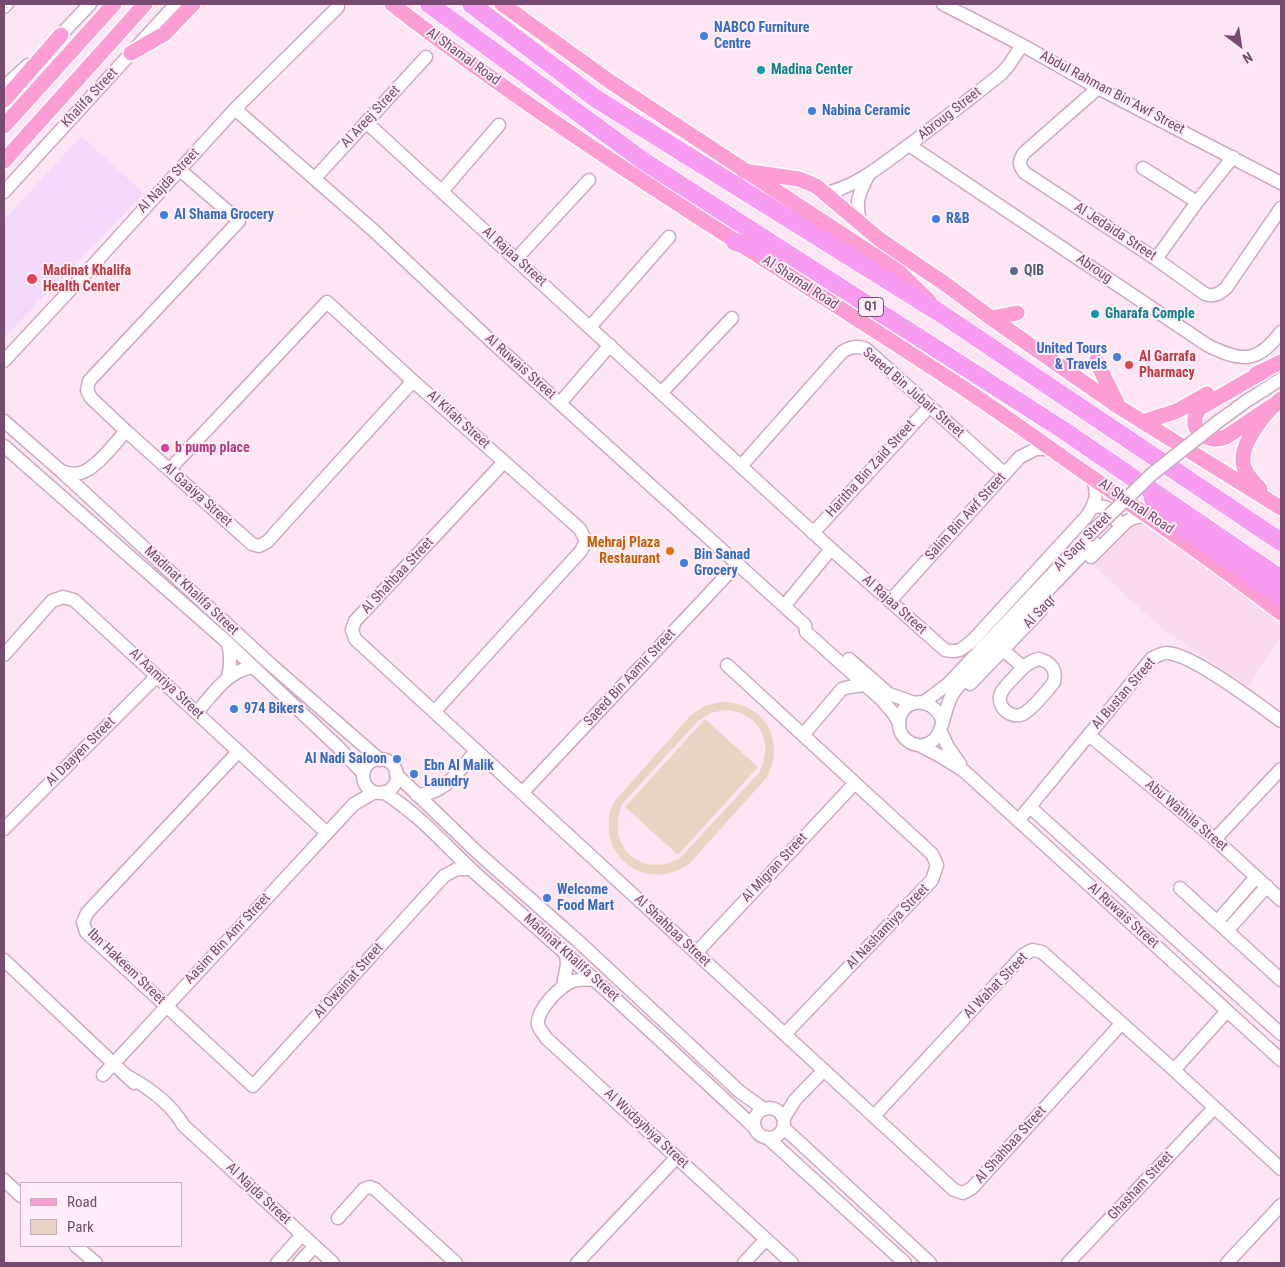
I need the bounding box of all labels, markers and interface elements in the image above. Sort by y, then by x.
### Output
place label: NABCO Furniture Centre [714,20,809,52]
north arrow [1215,20,1265,70]
street label: Al Shamal Road [423,25,503,89]
marker: NABCO Furniture Centre [698,30,710,42]
street label: Abdul Rahman Bin Awf Street [1037,48,1187,138]
text: N [1240,49,1256,67]
place label: Madina Center [771,62,853,78]
marker: Madina Center [755,64,767,76]
street label: Khalifa Street [58,65,122,131]
street label: Al Areej Street [338,82,404,152]
street label: Abroug Street [915,84,985,144]
place label: Nabina Ceramic [822,103,910,119]
marker: Nabina Ceramic [806,105,818,117]
street label: Al Najda Street [135,145,203,217]
street label: Al Jedaida Street [1071,199,1159,265]
place label: Al Shama Grocery [174,207,274,223]
marker: Al Shama Grocery [158,209,170,221]
place label: R&B [946,211,970,227]
marker: R&B [930,213,942,225]
street label: Al Rajaa Street [478,224,550,290]
street label: Abroug [1073,251,1115,287]
street label: Al Shamal Road [759,252,841,314]
place label: Madinat Khalifa Health Center [43,263,131,296]
place label: QIB [1024,263,1044,279]
marker: QIB [1008,265,1020,277]
marker: Madinat Khalifa Health Center [25,272,39,286]
road number: Q1 [858,298,884,316]
place label: Gharafa Comple [1105,306,1195,322]
marker: Gharafa Comple [1089,308,1101,320]
street label: Al Ruwais Street [481,331,559,403]
place label: United Tours & Travels [1036,341,1107,374]
street label: Saeed Bin Jubair Street [859,344,967,442]
place label: Al Garrafa Pharmacy [1139,349,1196,382]
marker: United Tours & Travels [1111,351,1123,363]
marker: Al Garrafa Pharmacy [1123,359,1135,371]
street label: Al Kifah Street [423,387,493,453]
street label: Haritha Bin Zaid Street [823,417,919,521]
place label: b pump place [175,440,250,456]
marker: b pump place [159,442,171,454]
street label: Al Gaaiya Street [159,459,235,531]
street label: Salim Bin Awf Street [922,470,1010,564]
street label: Al Shamal Road [1095,476,1177,538]
street label: Al Saqr Street [1051,509,1115,575]
street label: Al Shahbaa Street [358,534,438,618]
place label: Mehraj Plaza Restaurant [587,535,660,568]
street label: Madinat Khalifa Street [140,543,242,639]
marker: Mehraj Plaza Restaurant [664,545,676,557]
place label: Bin Sanad Grocery [694,547,750,580]
marker: Bin Sanad Grocery [678,557,690,569]
street label: Al Rajaa Street [858,572,930,638]
street label: Al Saqr [1020,592,1060,632]
street label: Saeed Bin Aamir Street [581,626,679,730]
street label: Al Aamriya Street [125,645,207,723]
street label: Al Bustan Street [1088,655,1160,733]
place label: 974 Bikers [244,701,304,717]
marker: 974 Bikers [228,703,240,715]
street label: Al Daayen Street [43,714,119,790]
place label: Al Nadi Saloon [305,751,387,767]
marker: Al Nadi Saloon [391,753,403,765]
place label: Ebn Al Malik Laundry [424,758,494,790]
marker: Ebn Al Malik Laundry [408,768,420,780]
street label: Abu Wathila Street [1141,777,1231,855]
street label: Al Migran Street [739,830,811,906]
street label: Al Ruwais Street [1084,880,1162,952]
street label: Al Nashamiya Street [843,881,933,973]
place label: Welcome Food Mart [557,882,614,914]
street label: Aasim Bin Amr Street [182,890,274,988]
street label: Al Shahbaa Street [630,891,714,971]
marker: Welcome Food Mart [541,892,553,904]
street label: Madinat Khalifa Street [520,911,622,1005]
street label: Ibn Hakeem Street [84,926,168,1008]
street label: Al Owainat Street [311,940,387,1022]
street label: Al Wahat Street [960,949,1032,1023]
street label: Al Wudayhiya Street [600,1085,692,1173]
street label: Al Shahbaa Street [972,1103,1050,1187]
street label: Ghasham Street [1105,1148,1177,1224]
street label: Al Najda Street [222,1160,294,1228]
legend [20,1182,182,1247]
text: Road [67,1193,97,1211]
text: Park [67,1218,94,1236]

